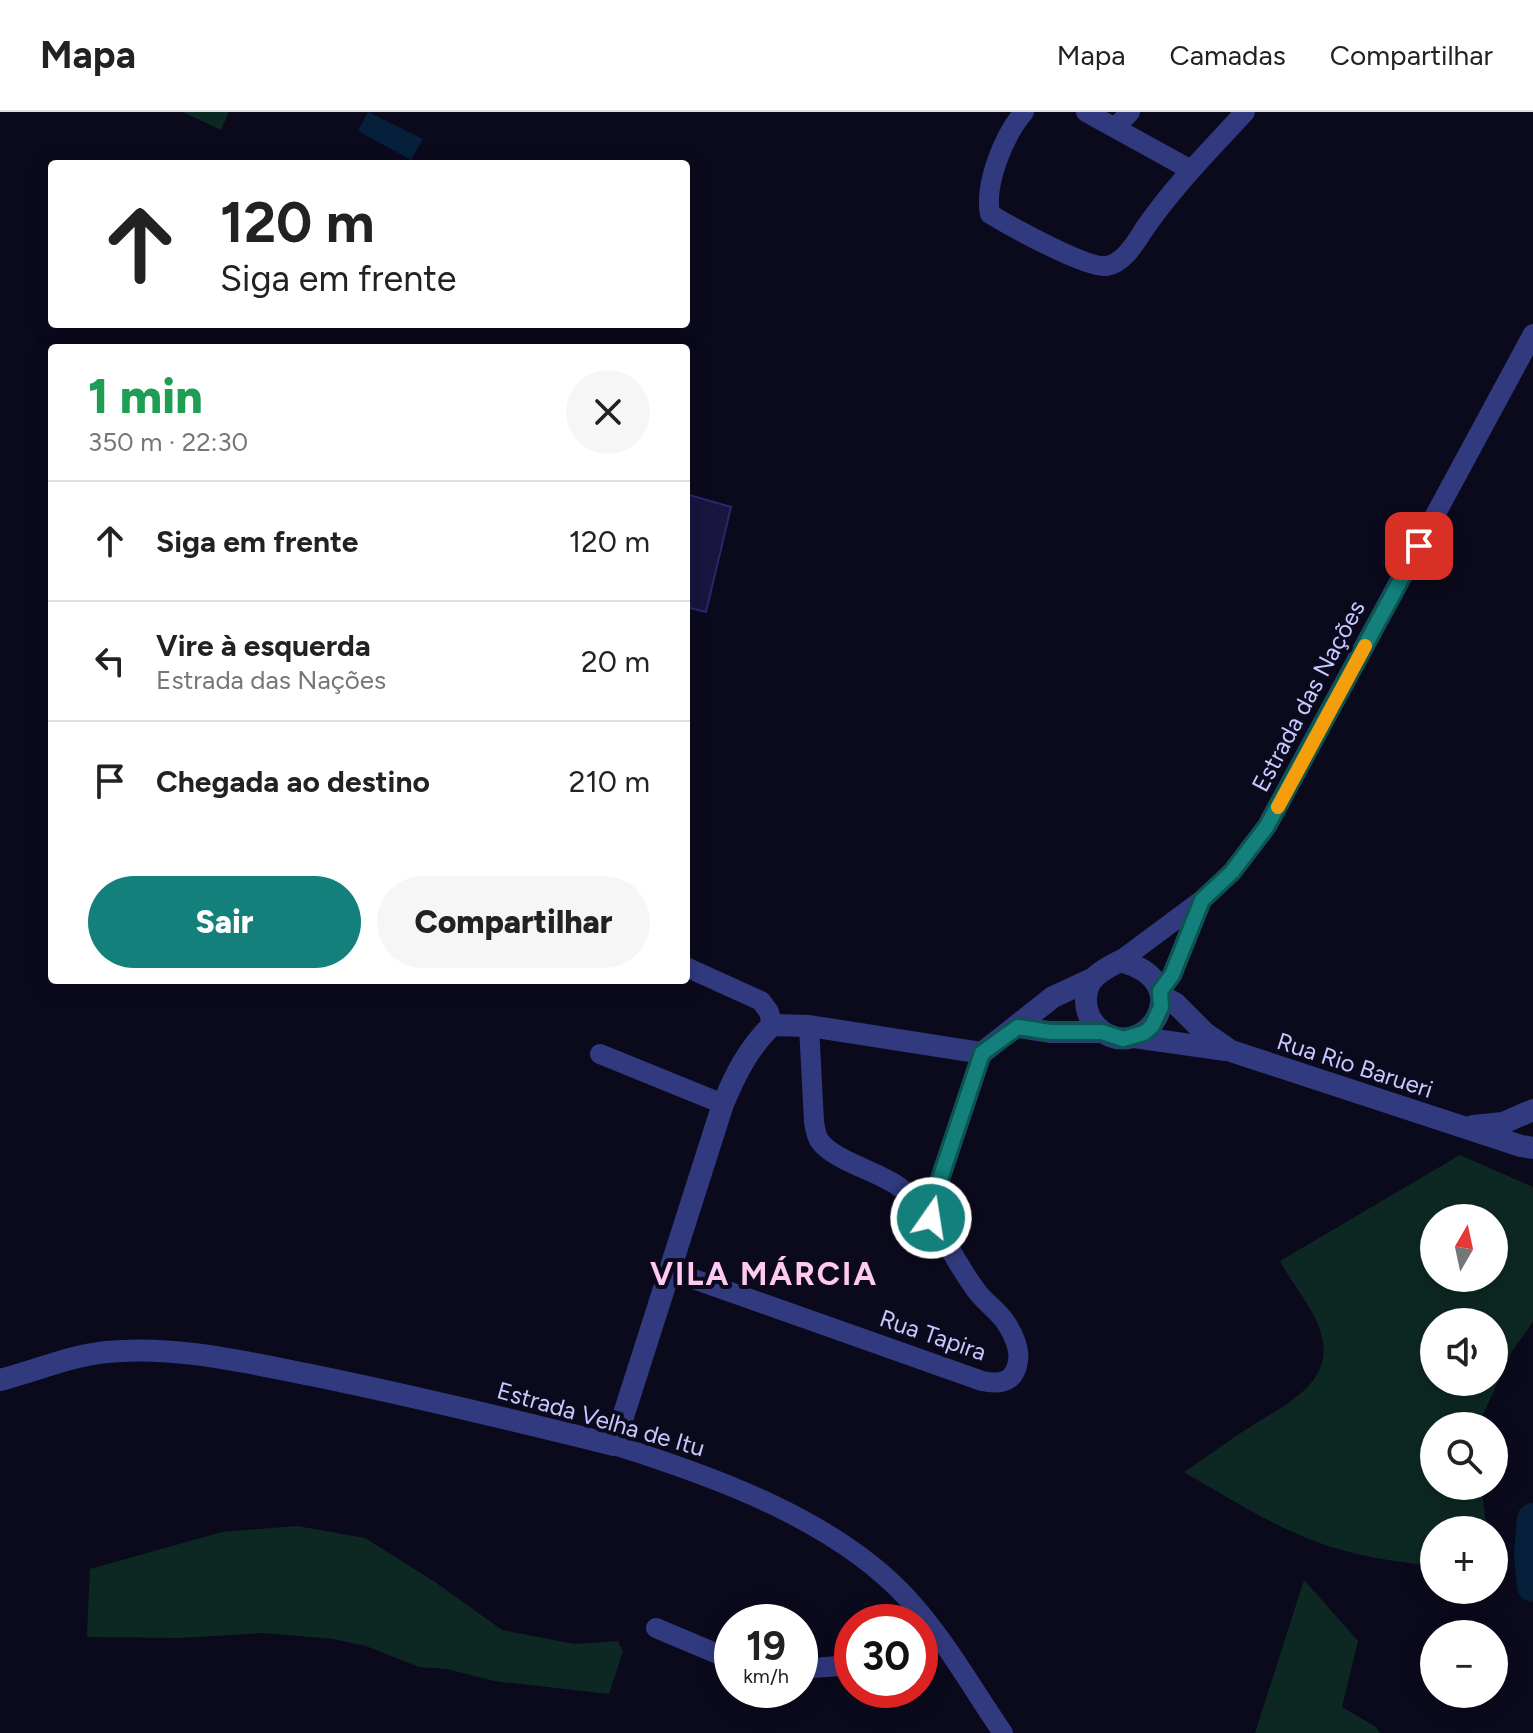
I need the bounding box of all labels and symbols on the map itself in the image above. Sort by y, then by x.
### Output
pin [1385,512,1453,580]
street label: Estrada das Nações [1245,595,1371,797]
street label: Rua Rio Barueri [1273,1026,1437,1104]
position arrow [889,1176,973,1260]
north arrow [1420,1204,1508,1292]
district label: VILA MÁRCIA [650,1255,878,1293]
street label: Rua Tapira [876,1303,990,1367]
street label: Estrada Velha de Itu [494,1375,708,1463]
speed limit sign: 30 [834,1604,938,1708]

